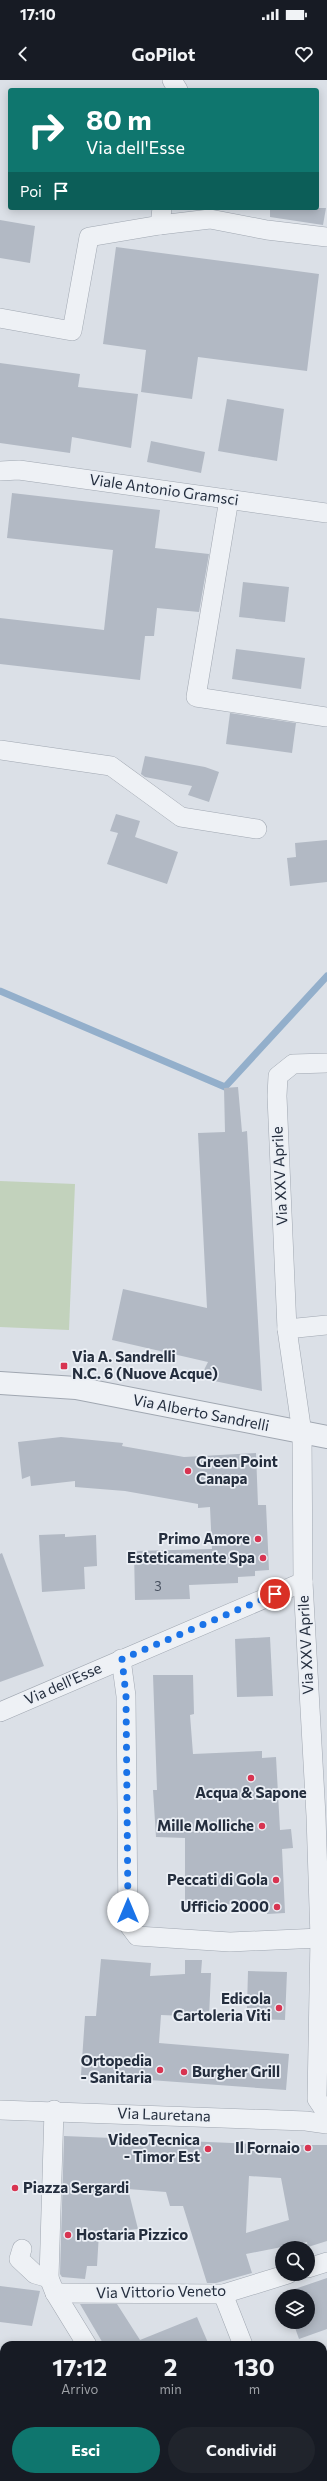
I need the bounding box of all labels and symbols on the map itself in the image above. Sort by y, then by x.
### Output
street label: Viale Antonio Gramsci [88,470,240,508]
street label: Via XXV Aprile [267,1126,291,1226]
place label: Via A. Sandrelli N.C. 6 (Nuove Acque) [72,1347,218,1382]
marker: Via A. Sandrelli N.C. 6 (Nuove Acque) [59,1361,69,1371]
street label: Via Alberto Sandrelli [131,1390,271,1434]
place label: Green Point Canapa [196,1452,278,1487]
marker: Green Point Canapa [183,1466,193,1476]
place label: Primo Amore [158,1529,250,1547]
marker: Primo Amore [253,1534,263,1544]
place label: Esteticamente Spa [127,1548,255,1566]
marker: Esteticamente Spa [258,1553,268,1563]
pin [258,1577,292,1611]
house number: 3 [154,1578,162,1594]
street label: Via XXV Aprile [293,1595,317,1695]
street label: Via dell'Esse [21,1658,104,1708]
marker: Acqua & Sapone [246,1773,256,1783]
place label: Acqua & Sapone [195,1783,307,1801]
place label: Mille Molliche [157,1816,254,1834]
marker: Mille Molliche [257,1821,267,1831]
place label: Peccati di Gola [167,1870,268,1888]
marker: Peccati di Gola [271,1875,281,1885]
position arrow [107,1890,149,1932]
place label: Ufficio 2000 [180,1897,269,1915]
marker: Ufficio 2000 [272,1902,282,1912]
place label: Edicola Cartoleria Viti [173,1989,271,2024]
marker: Edicola Cartoleria Viti [274,2003,284,2013]
place label: Ortopedia - Sanitaria [80,2051,152,2086]
place label: Burgher Grill [192,2062,280,2080]
marker: Ortopedia - Sanitaria [155,2065,165,2075]
marker: Burgher Grill [179,2067,189,2077]
street label: Via Lauretana [117,2103,211,2125]
place label: VideoTecnica - Timor Est [108,2130,200,2165]
place label: Il Fornaio [235,2138,300,2156]
marker: Il Fornaio [303,2143,313,2153]
marker: VideoTecnica - Timor Est [203,2144,213,2154]
place label: Piazza Sergardi [23,2178,129,2196]
marker: Piazza Sergardi [10,2183,20,2193]
place label: Hostaria Pizzico [76,2225,188,2243]
marker: Hostaria Pizzico [63,2230,73,2240]
street label: Via Vittorio Veneto [96,2281,226,2301]

